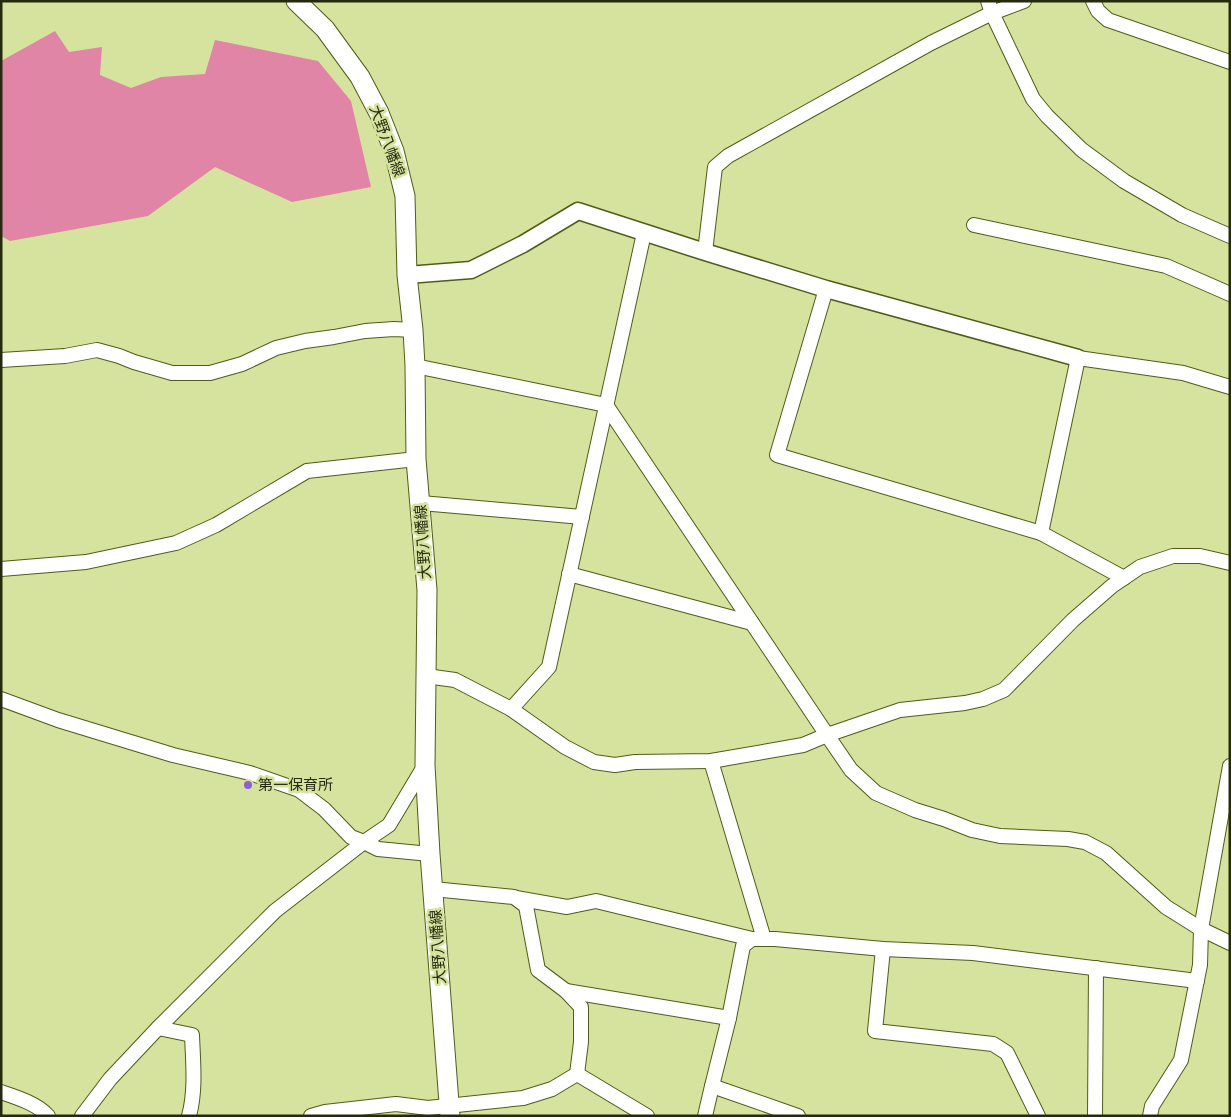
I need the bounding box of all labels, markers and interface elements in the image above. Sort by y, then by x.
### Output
street label: 大野八幡線 [366,103,408,179]
street label: 大野八幡線 [411,504,435,580]
place label: 第一保育所 [258,776,333,794]
marker: 第一保育所 [242,779,254,791]
street label: 大野八幡線 [426,909,450,985]

